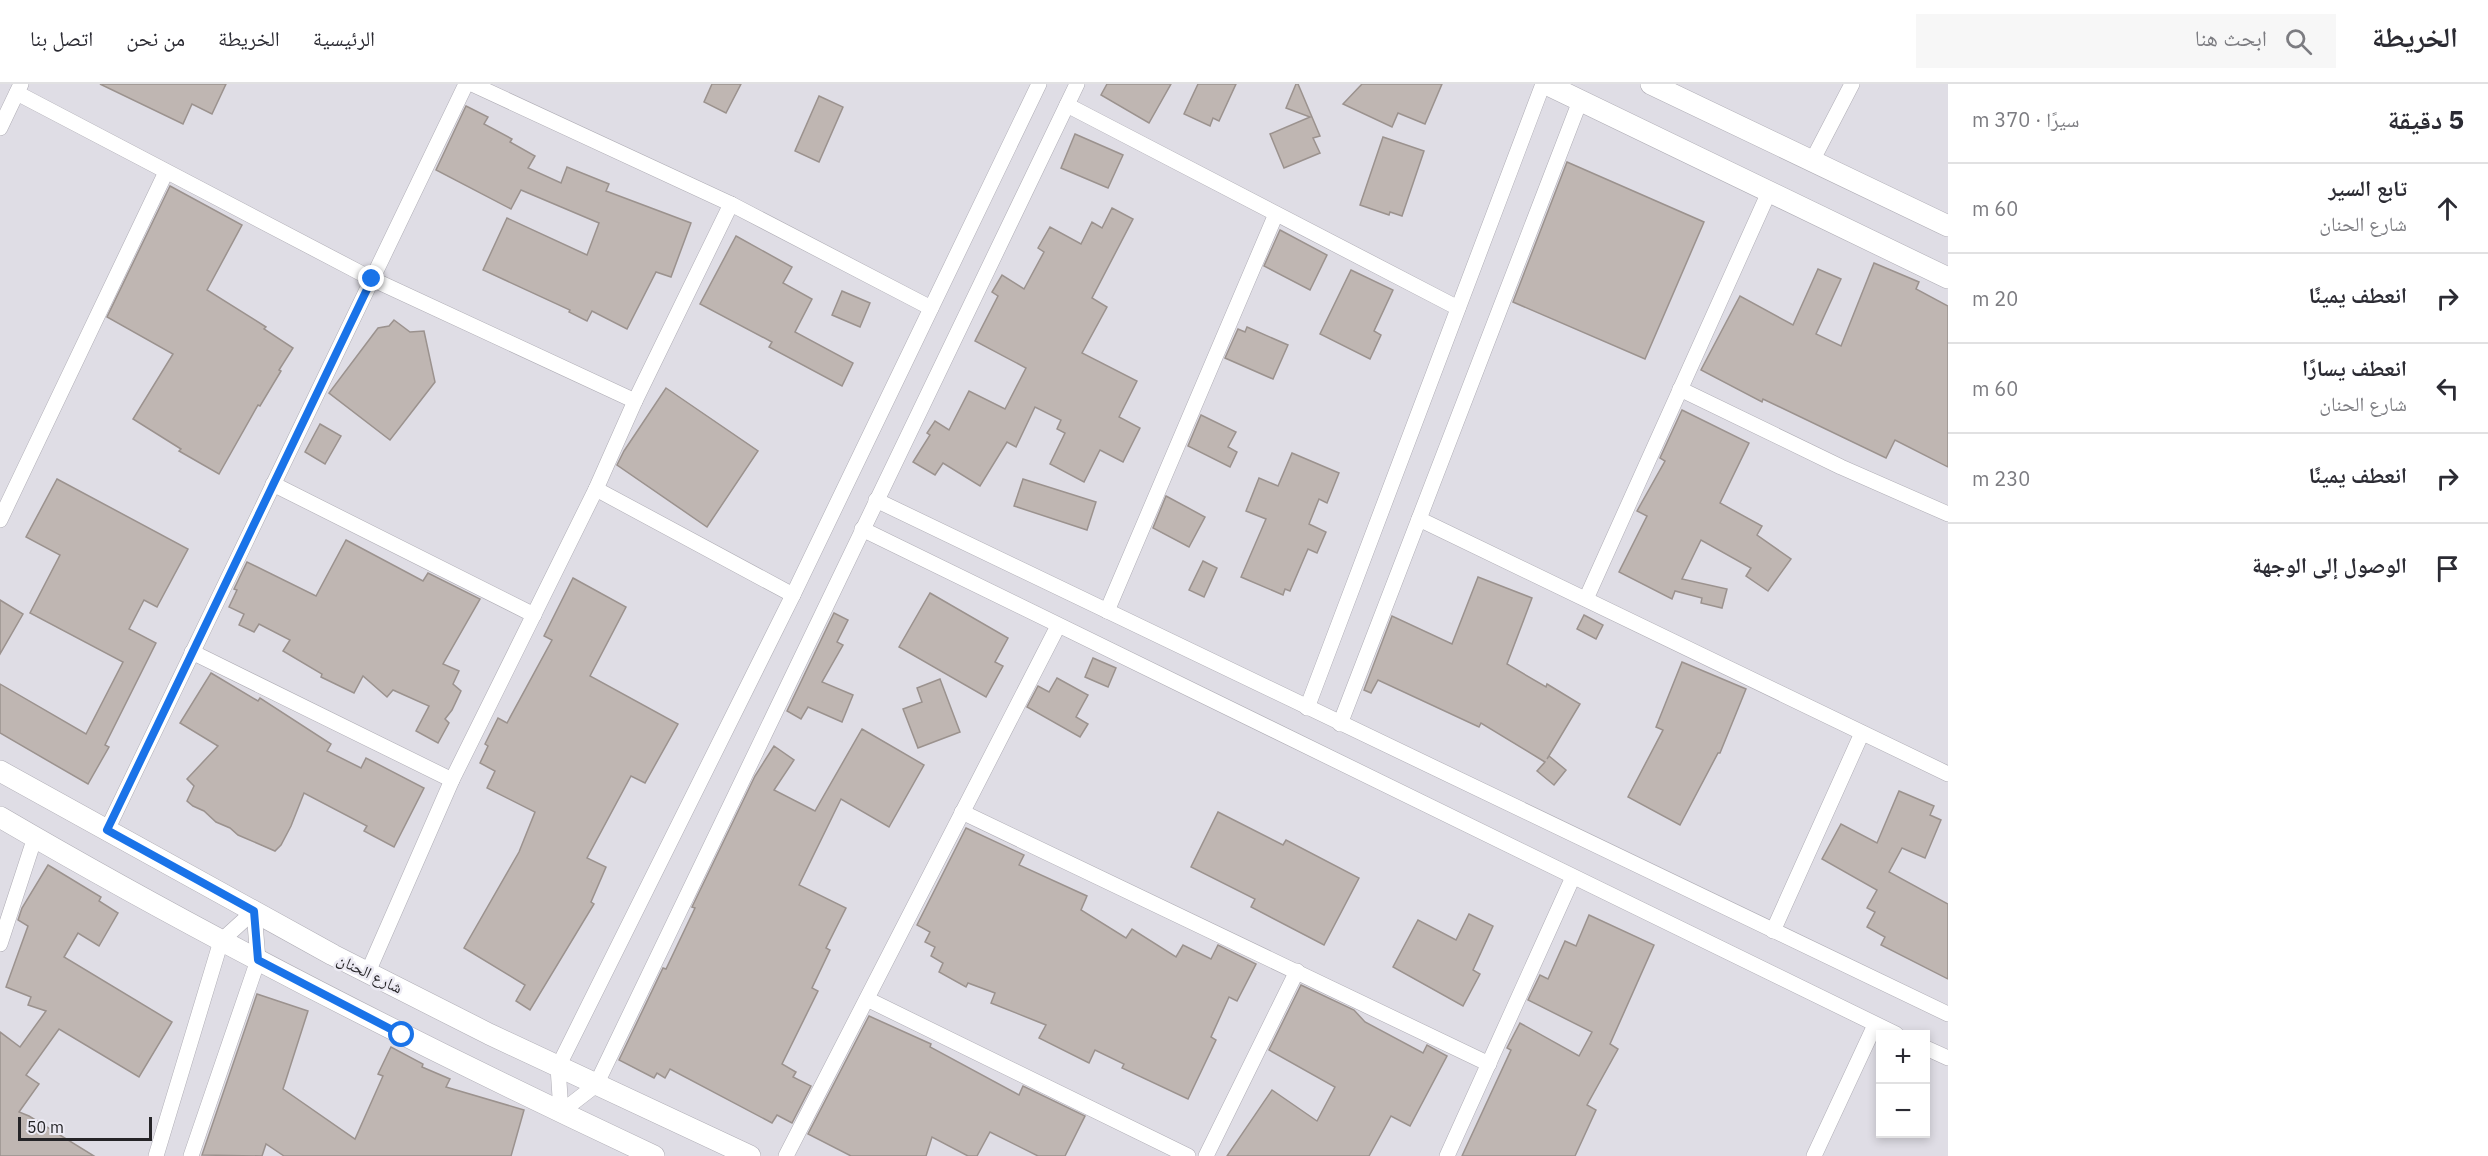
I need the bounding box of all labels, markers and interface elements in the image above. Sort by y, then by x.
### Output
search box [1916,14,2336,68]
text: الخريطة [2372,18,2458,55]
text: ابحث هنا [2195,23,2267,52]
text: اتصل بنا [30,24,93,52]
text: من نحن [126,24,185,52]
text: الخريطة [218,24,280,52]
text: الرئيسية [313,24,375,52]
icon: search [2282,25,2315,58]
text: 5 دقيقة [2388,102,2464,136]
text: سيرًا · 370 m [1972,106,2079,133]
text: تابع السير [2328,173,2407,202]
icon: ahead [2431,192,2464,225]
text: 60 m [1972,195,2018,222]
text: شارع الحنان [2319,210,2407,237]
route end [358,265,384,291]
text: انعطف يمينًا [2309,280,2407,309]
icon: right [2431,282,2464,315]
text: 20 m [1972,285,2018,312]
text: انعطف يسارًا [2302,353,2407,382]
icon: left [2431,372,2464,405]
text: 60 m [1972,375,2018,402]
text: شارع الحنان [2319,390,2407,417]
text: انعطف يمينًا [2309,460,2407,489]
icon: right [2431,462,2464,495]
text: 230 m [1972,465,2030,492]
text: الوصول إلى الوجهة [2252,550,2407,579]
icon: arrive [2431,552,2464,585]
street label: شارع الحنان [334,949,406,998]
route start [388,1021,414,1047]
map controls [1876,1030,1930,1138]
button: + [1876,1030,1930,1084]
button: − [1876,1084,1930,1138]
scale bar [18,1114,152,1142]
text: 50 m [27,1117,64,1137]

